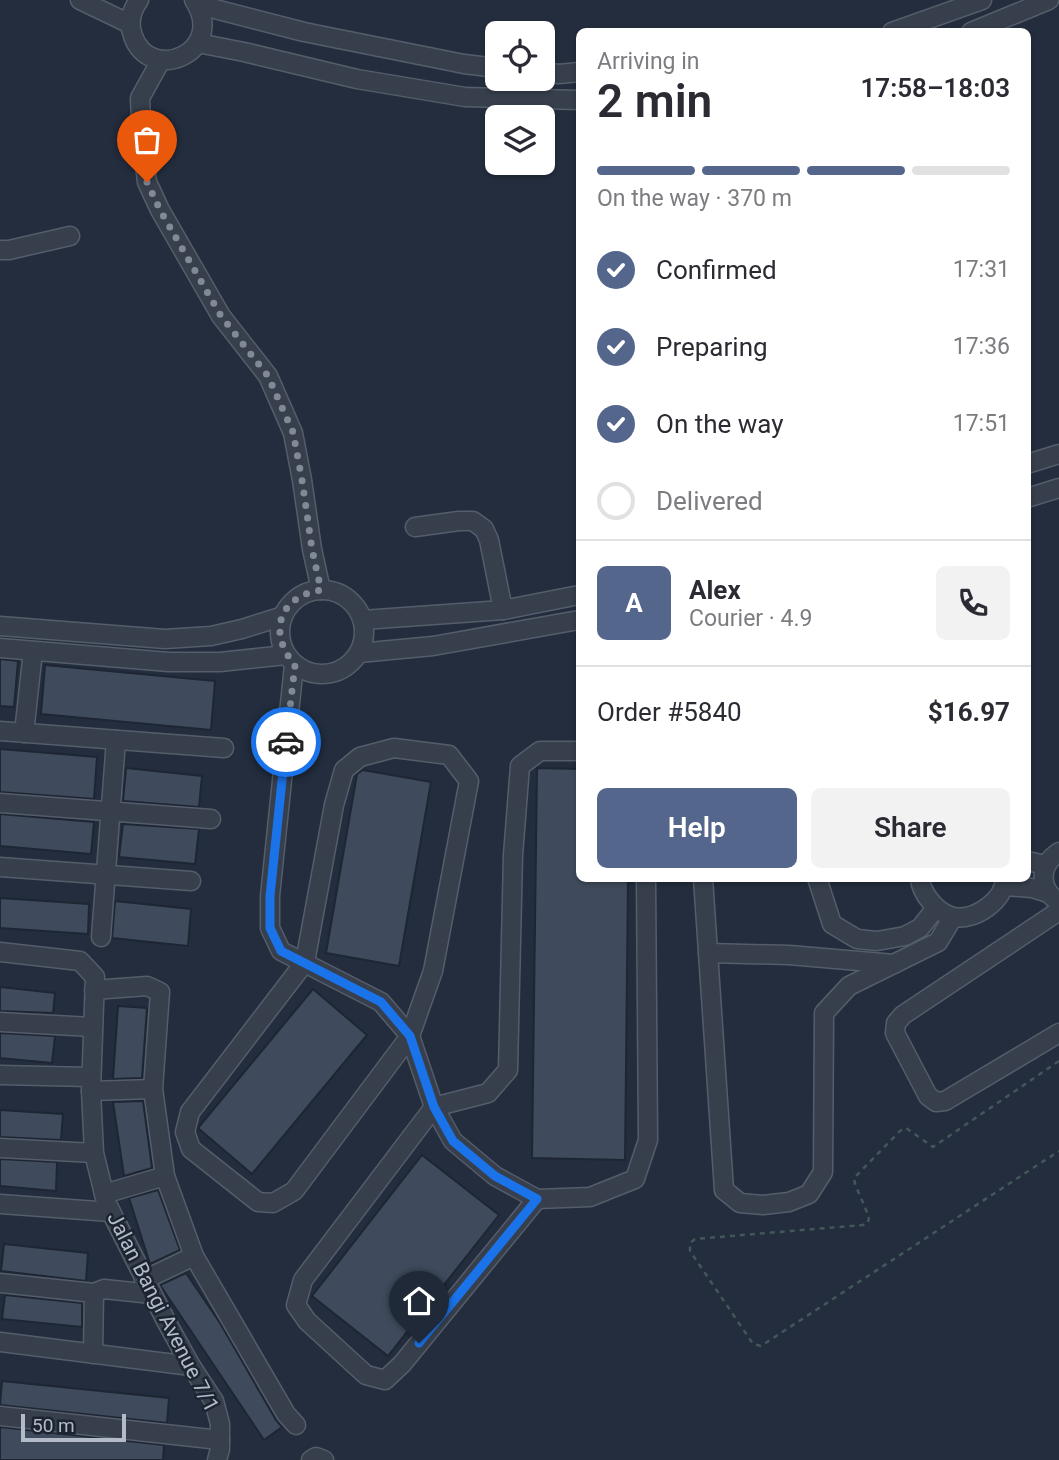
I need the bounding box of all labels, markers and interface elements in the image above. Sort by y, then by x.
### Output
map controls [485,21,555,175]
button: locate [485,21,555,91]
text: Arriving in [597,48,700,75]
text: 17:58–18:03 [860,73,1010,103]
text: 2 min [597,74,712,128]
button: layers [485,105,555,175]
pin [117,110,177,182]
icon: bag [128,121,166,159]
text: On the way · 370 m [597,185,792,212]
icon: check [597,251,635,289]
text: Confirmed [656,255,777,285]
text: 17:31 [953,256,1010,283]
icon: check [597,328,635,366]
text: Preparing [656,332,768,362]
text: 17:36 [953,333,1010,360]
icon: check [597,405,635,443]
text: On the way [656,409,784,439]
text: 17:51 [953,410,1010,437]
text: Delivered [656,486,763,516]
button: phone [936,566,1010,640]
text: Alex [689,575,741,605]
text: A [625,588,643,618]
text: Courier · 4.9 [689,605,812,632]
text: Order #5840 [597,697,742,727]
text: $16.97 [928,697,1010,727]
courier [251,707,321,777]
icon: car [267,723,305,761]
button: Help [597,788,797,868]
button: Share [811,788,1010,868]
street label: Jalan Bangi Avenue 7/1 [102,1208,224,1416]
pin [389,1271,449,1343]
icon: home [400,1282,438,1320]
scale bar [21,1411,126,1443]
text: 50 m [32,1414,75,1437]

